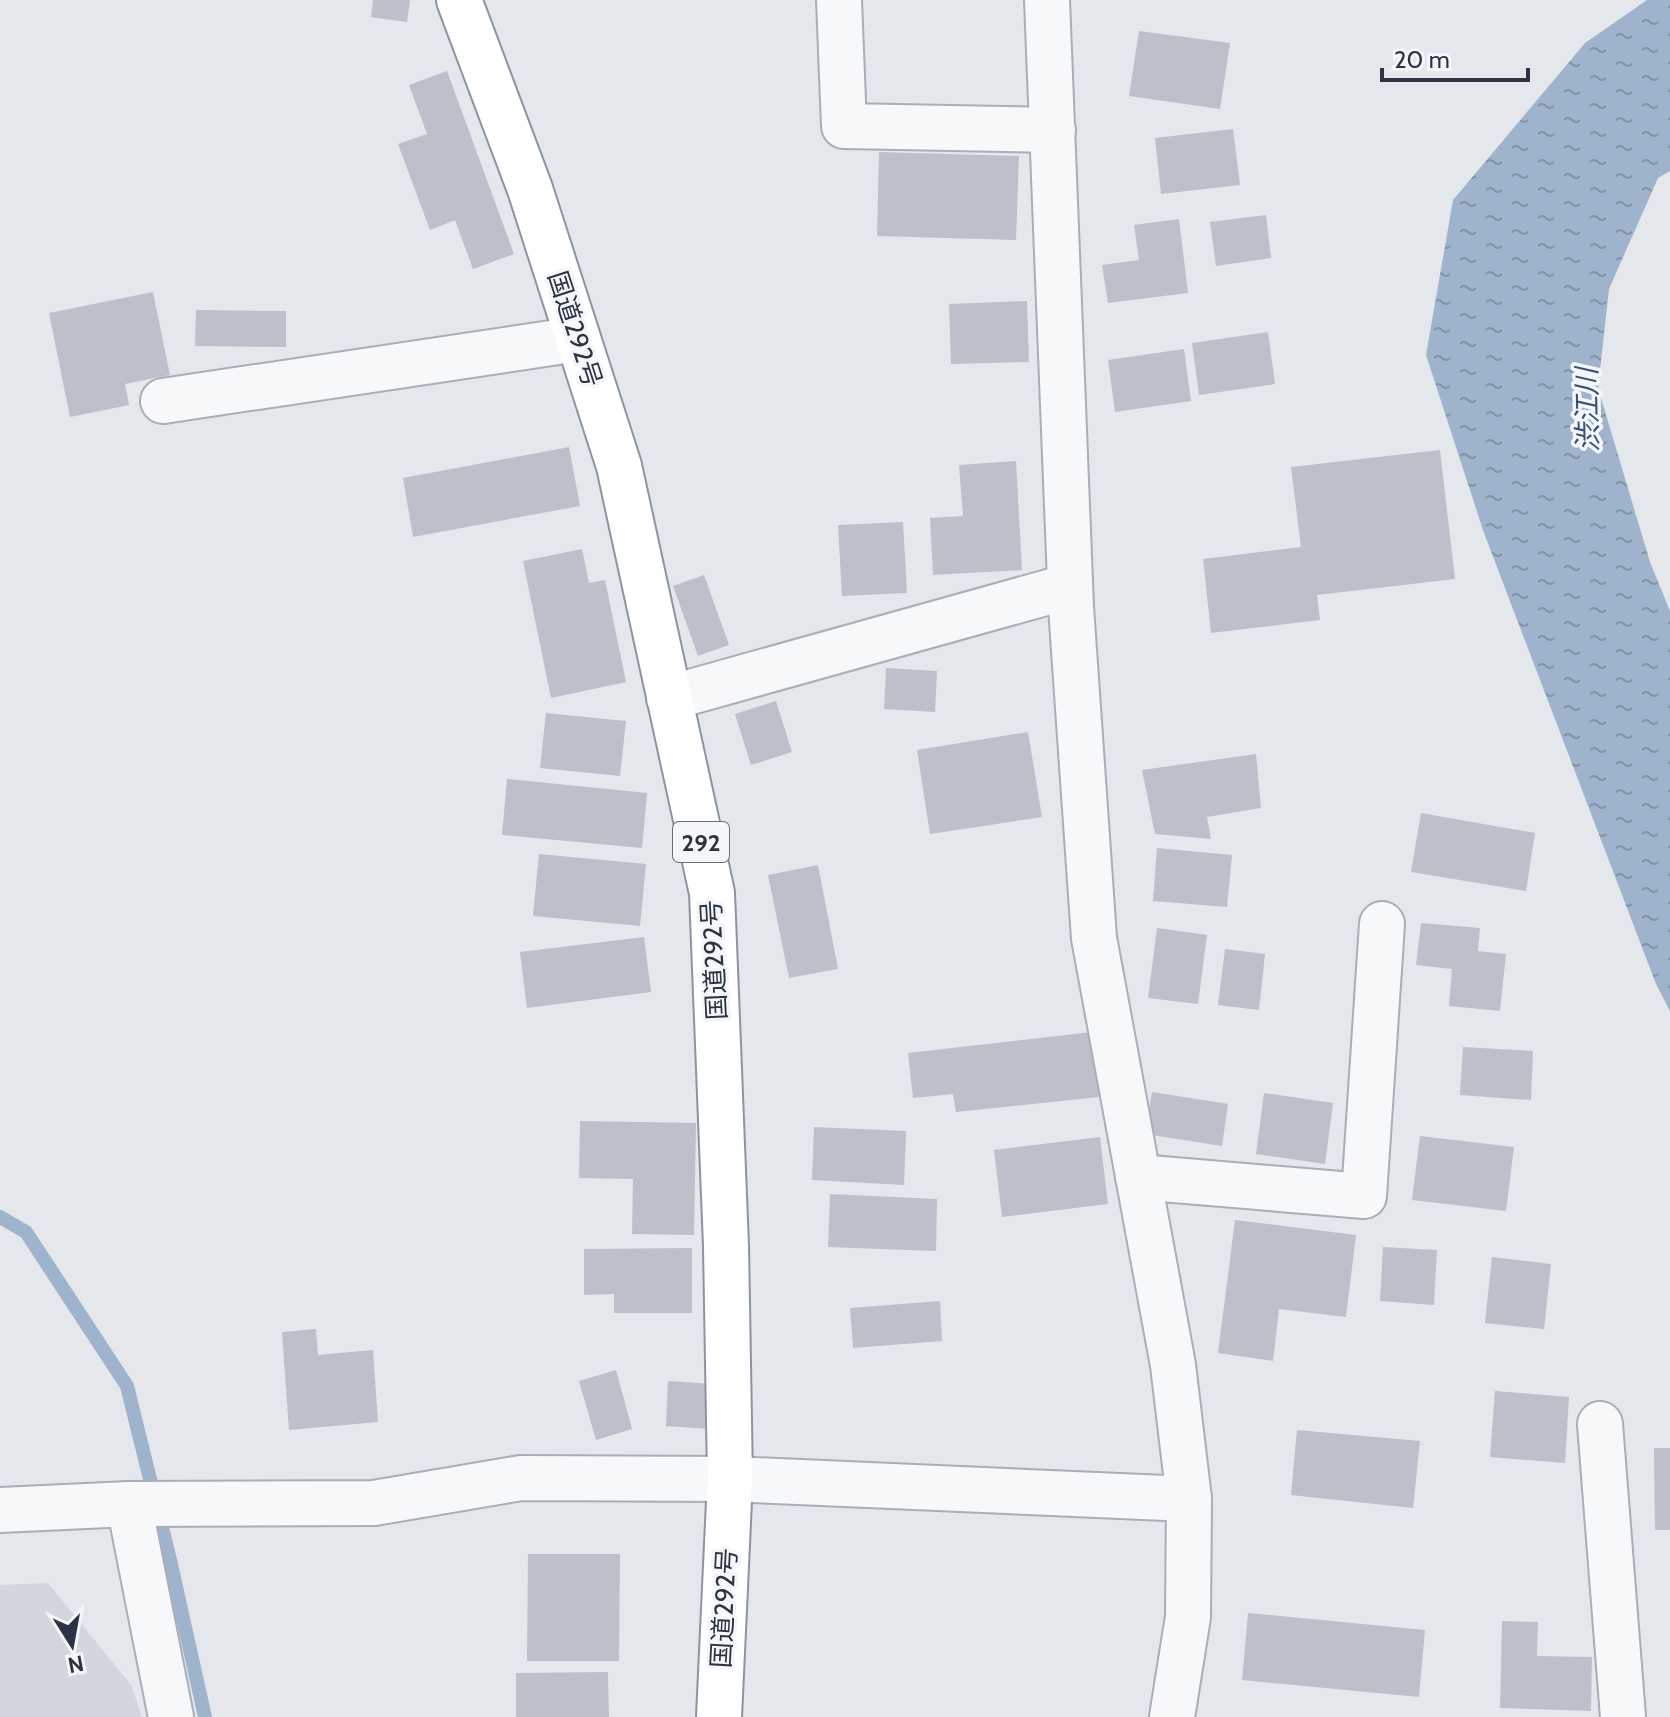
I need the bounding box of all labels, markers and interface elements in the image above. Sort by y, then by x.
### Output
scale bar [1382,32,1528,82]
text: 20 m [1394,45,1450,74]
street label: 国道292号 [541,267,609,391]
water label: 渋江川 [1569,365,1605,452]
road number: 292 [673,822,729,862]
street label: 国道292号 [695,899,733,1021]
street label: 国道292号 [705,1547,743,1669]
north arrow [32,1605,112,1685]
text: N [66,1649,86,1679]

